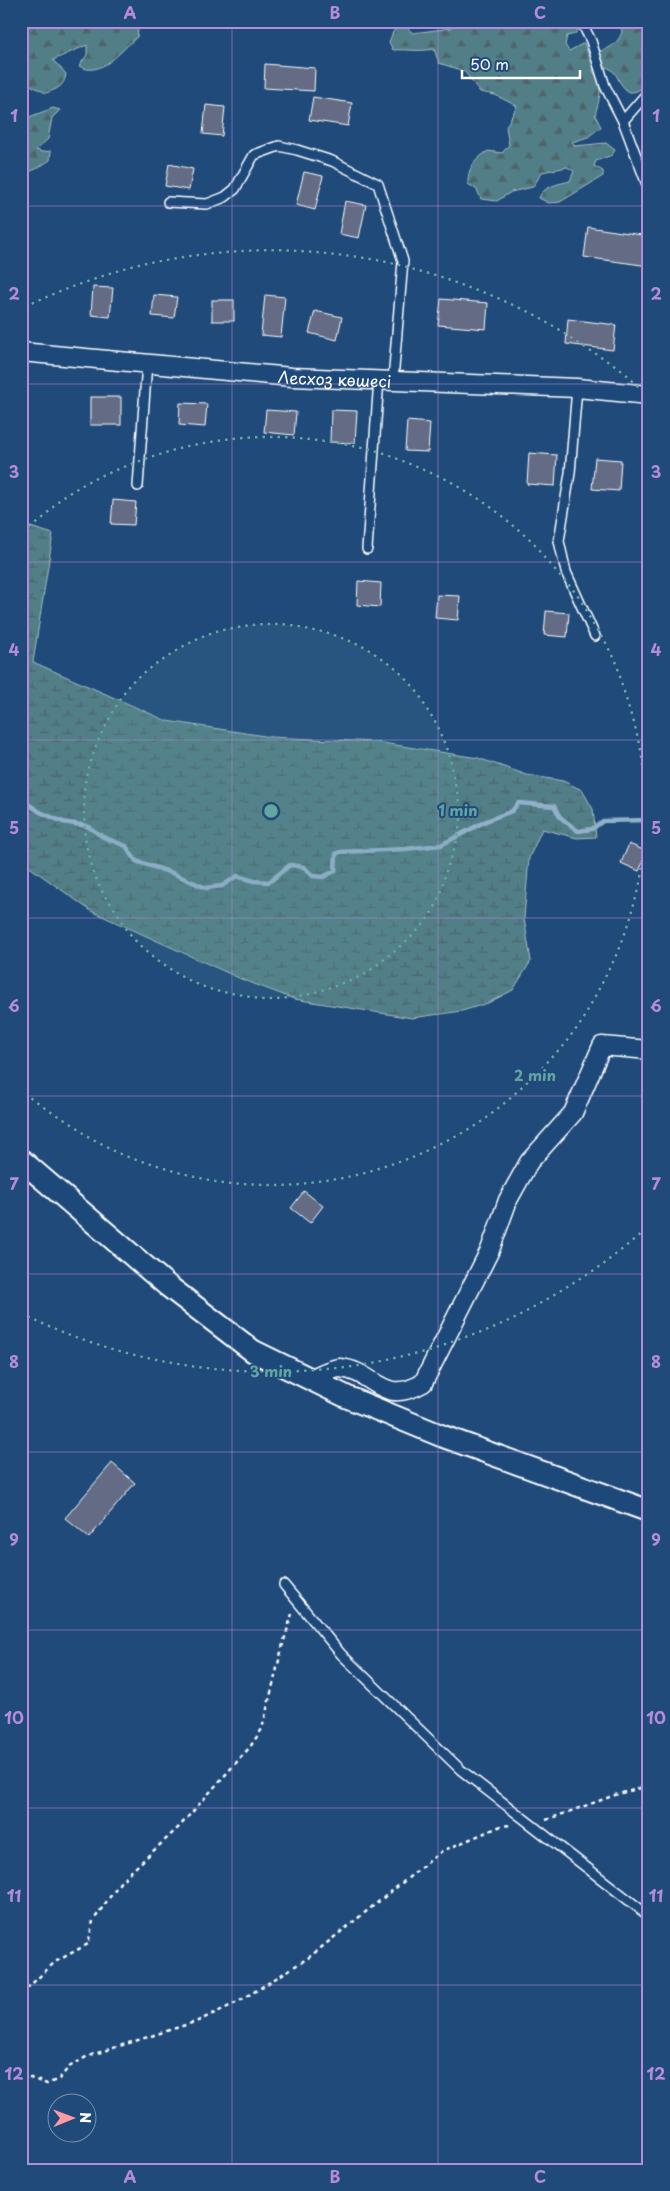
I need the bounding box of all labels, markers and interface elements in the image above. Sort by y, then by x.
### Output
text: A [124,0,137,24]
text: B [330,0,341,24]
text: C [534,0,546,24]
scale bar [462,48,580,80]
text: 50 m [470,52,509,75]
text: 1 [10,103,18,127]
text: 1 [652,103,660,127]
text: 2 [8,281,20,305]
text: 2 [650,281,662,305]
street label: Лесхоз көшесі [277,364,392,393]
text: 3 [9,459,19,483]
text: 3 [651,459,661,483]
text: 4 [9,637,20,661]
text: 4 [651,637,662,661]
text: 1 min [439,798,477,821]
centre of rings [262,802,280,820]
text: 5 [9,815,19,839]
text: 5 [651,815,661,839]
text: 6 [8,993,20,1017]
text: 6 [650,993,662,1017]
text: 2 min [514,1063,556,1086]
text: 7 [9,1171,19,1195]
text: 7 [651,1171,661,1195]
text: 8 [9,1349,19,1373]
text: 8 [651,1349,661,1373]
text: 3 min [250,1359,292,1382]
text: 9 [9,1527,19,1551]
text: 9 [651,1527,661,1551]
text: 10 [4,1705,24,1729]
text: 10 [646,1705,666,1729]
text: 11 [7,1883,21,1907]
text: 11 [649,1883,663,1907]
text: 12 [5,2061,23,2085]
text: 12 [647,2061,665,2085]
north arrow [48,2094,98,2144]
text: N [75,2112,96,2123]
text: A [124,2164,137,2188]
text: B [330,2164,341,2188]
text: C [534,2164,546,2188]

